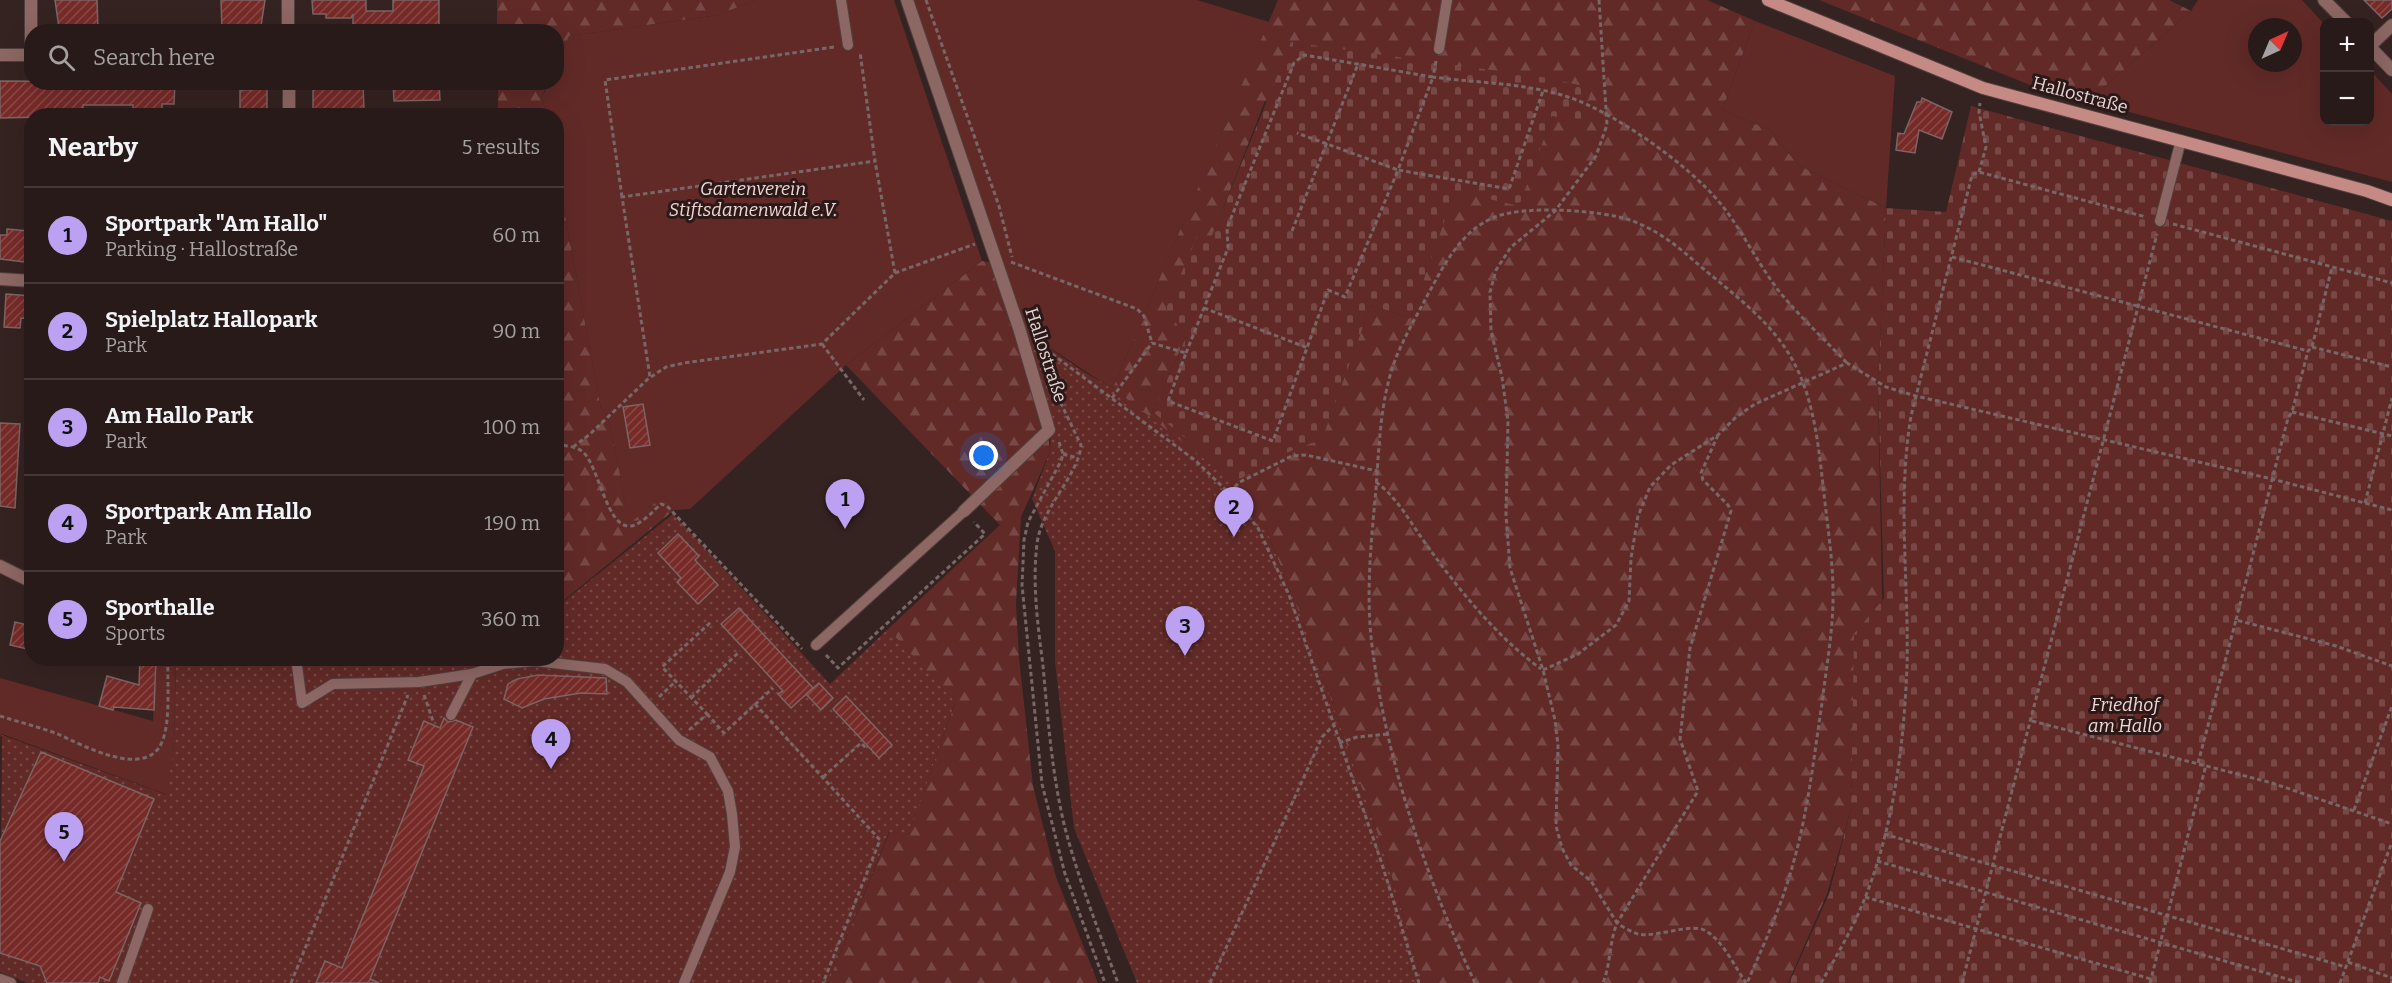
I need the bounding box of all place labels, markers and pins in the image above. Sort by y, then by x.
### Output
pin: 1 [826,480,864,529]
pin: 2 [1214,488,1254,537]
pin: 3 [1166,606,1204,656]
pin: 4 [532,720,570,769]
pin: 5 [44,812,84,862]

